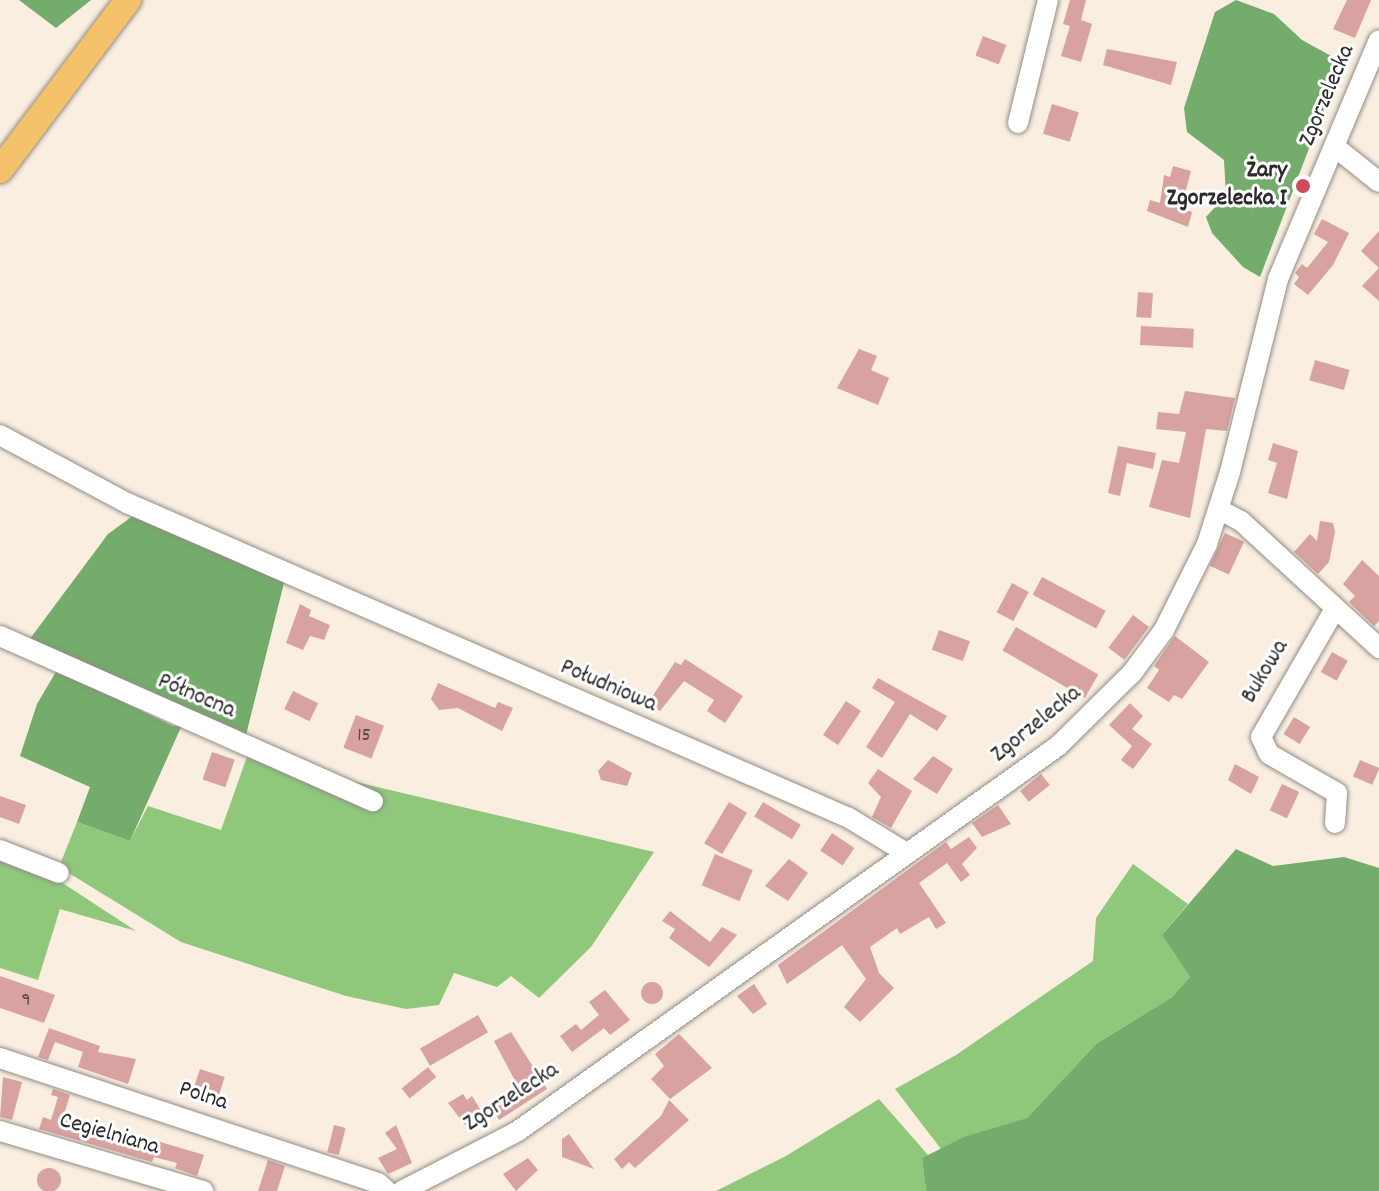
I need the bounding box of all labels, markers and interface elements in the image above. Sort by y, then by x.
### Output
street label: Zgorzelecka [1294,41,1362,151]
place label: Żary Zgorzelecka I [1167,158,1287,214]
marker: Żary Zgorzelecka I [1294,177,1312,195]
street label: Bukowa [1236,635,1296,709]
street label: Południowa [555,654,661,720]
street label: Północna [153,668,239,726]
street label: Zgorzelecka [986,680,1088,770]
house number: 15 [357,724,371,748]
house number: 9 [21,989,31,1013]
street label: Zgorzelecka [459,1057,565,1139]
street label: Polna [175,1076,231,1118]
street label: Cegielniana [56,1107,162,1163]

